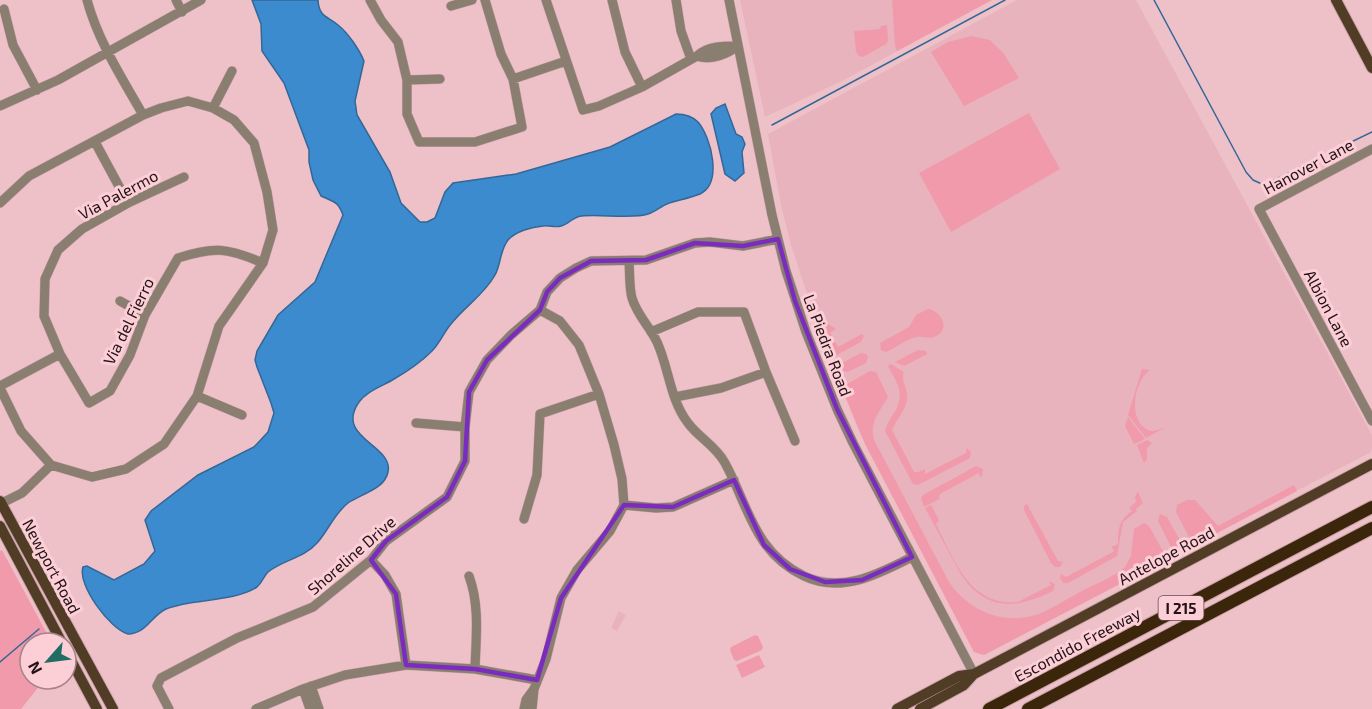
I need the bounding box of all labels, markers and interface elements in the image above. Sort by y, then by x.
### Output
street label: Hanover Lane [1260,134,1356,198]
street label: Via Palermo [75,165,161,223]
street label: Albion Lane [1301,266,1357,350]
street label: Via del Fierro [99,274,157,368]
street label: La Piedra Road [800,291,856,399]
street label: Shoreline Drive [303,512,399,598]
street label: Newport Road [19,515,85,617]
street label: Antelope Road [1115,522,1217,588]
road number: I 215 [1158,596,1204,620]
street label: Escondido Freeway [1011,602,1144,685]
north arrow [18,631,78,691]
text: N [23,659,45,678]

